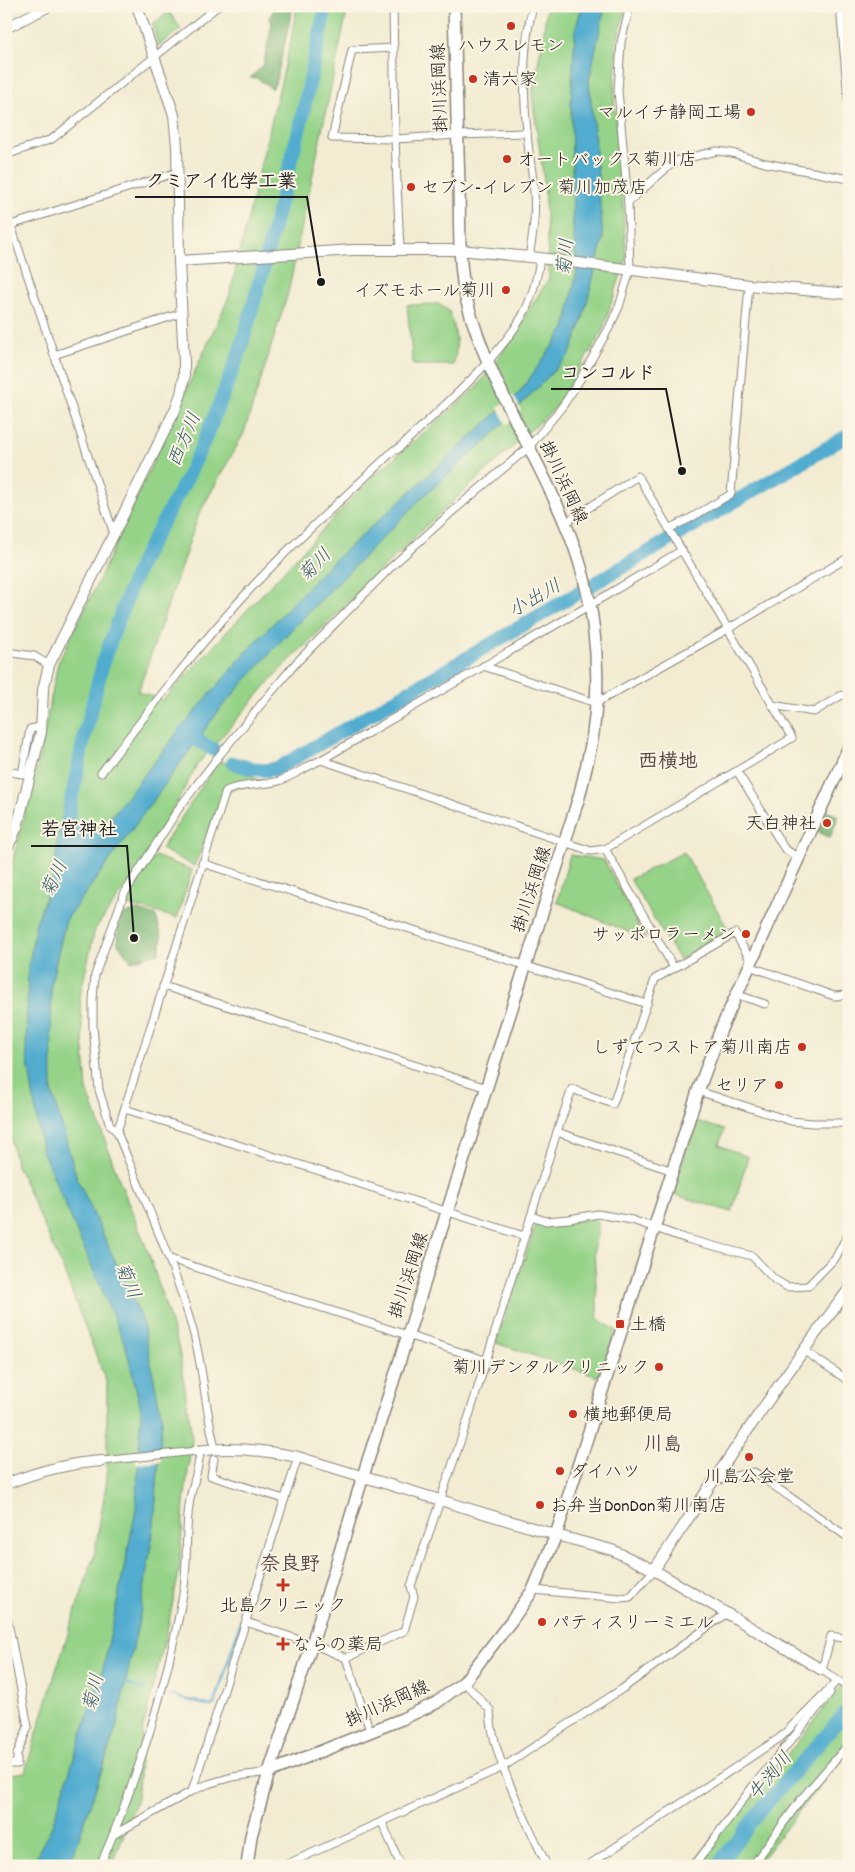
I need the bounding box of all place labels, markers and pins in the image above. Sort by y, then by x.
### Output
marker: ハウスレモン [505,20,517,32]
place label: ハウスレモン [458,35,564,60]
place label: 清六家 [483,69,537,94]
marker: 清六家 [467,73,479,85]
place label: マルイチ静岡工場 [597,102,741,127]
marker: マルイチ静岡工場 [745,106,757,118]
place label: オートバックス菊川店 [517,149,697,174]
marker: オートバックス菊川店 [501,153,513,165]
callout: クミアイ化学工業 [135,163,307,197]
place label: セブン-イレブン 菊川加茂店 [421,177,647,202]
marker: セブン-イレブン 菊川加茂店 [405,181,417,193]
place label: イズモホール菊川 [354,280,496,305]
marker: イズモホール菊川 [500,284,512,296]
callout: コンコルド [551,355,666,389]
callout: 若宮神社 [31,812,127,846]
place label: 天白神社 [745,813,817,838]
marker: 天白神社 [821,817,833,829]
place label: サッポロラーメン [592,924,736,949]
marker: サッポロラーメン [740,928,752,940]
place label: しずてつストア菊川南店 [593,1037,792,1062]
marker: しずてつストア菊川南店 [796,1041,808,1053]
place label: セリア [715,1075,769,1100]
marker: セリア [773,1079,785,1091]
place label: 土橋 [630,1314,666,1339]
marker: 土橋 [614,1318,626,1330]
place label: 菊川デンタルクリニック [452,1357,649,1382]
marker: 菊川デンタルクリニック [653,1361,665,1373]
place label: 横地郵便局 [583,1404,673,1429]
marker: 横地郵便局 [567,1408,579,1420]
marker: 川島公会堂 [743,1451,755,1463]
place label: ダイハツ [570,1461,640,1486]
marker: ダイハツ [554,1465,566,1477]
place label: 川島公会堂 [704,1466,794,1491]
place label: お弁当DonDon菊川南店 [550,1495,727,1520]
marker: お弁当DonDon菊川南店 [534,1499,546,1511]
marker: 北島クリニック [276,1578,290,1592]
place label: 北島クリニック [220,1595,346,1620]
place label: パティスリーミエル [552,1612,714,1637]
marker: パティスリーミエル [536,1616,548,1628]
place label: ならの薬局 [293,1634,383,1659]
marker: ならの薬局 [277,1638,289,1650]

